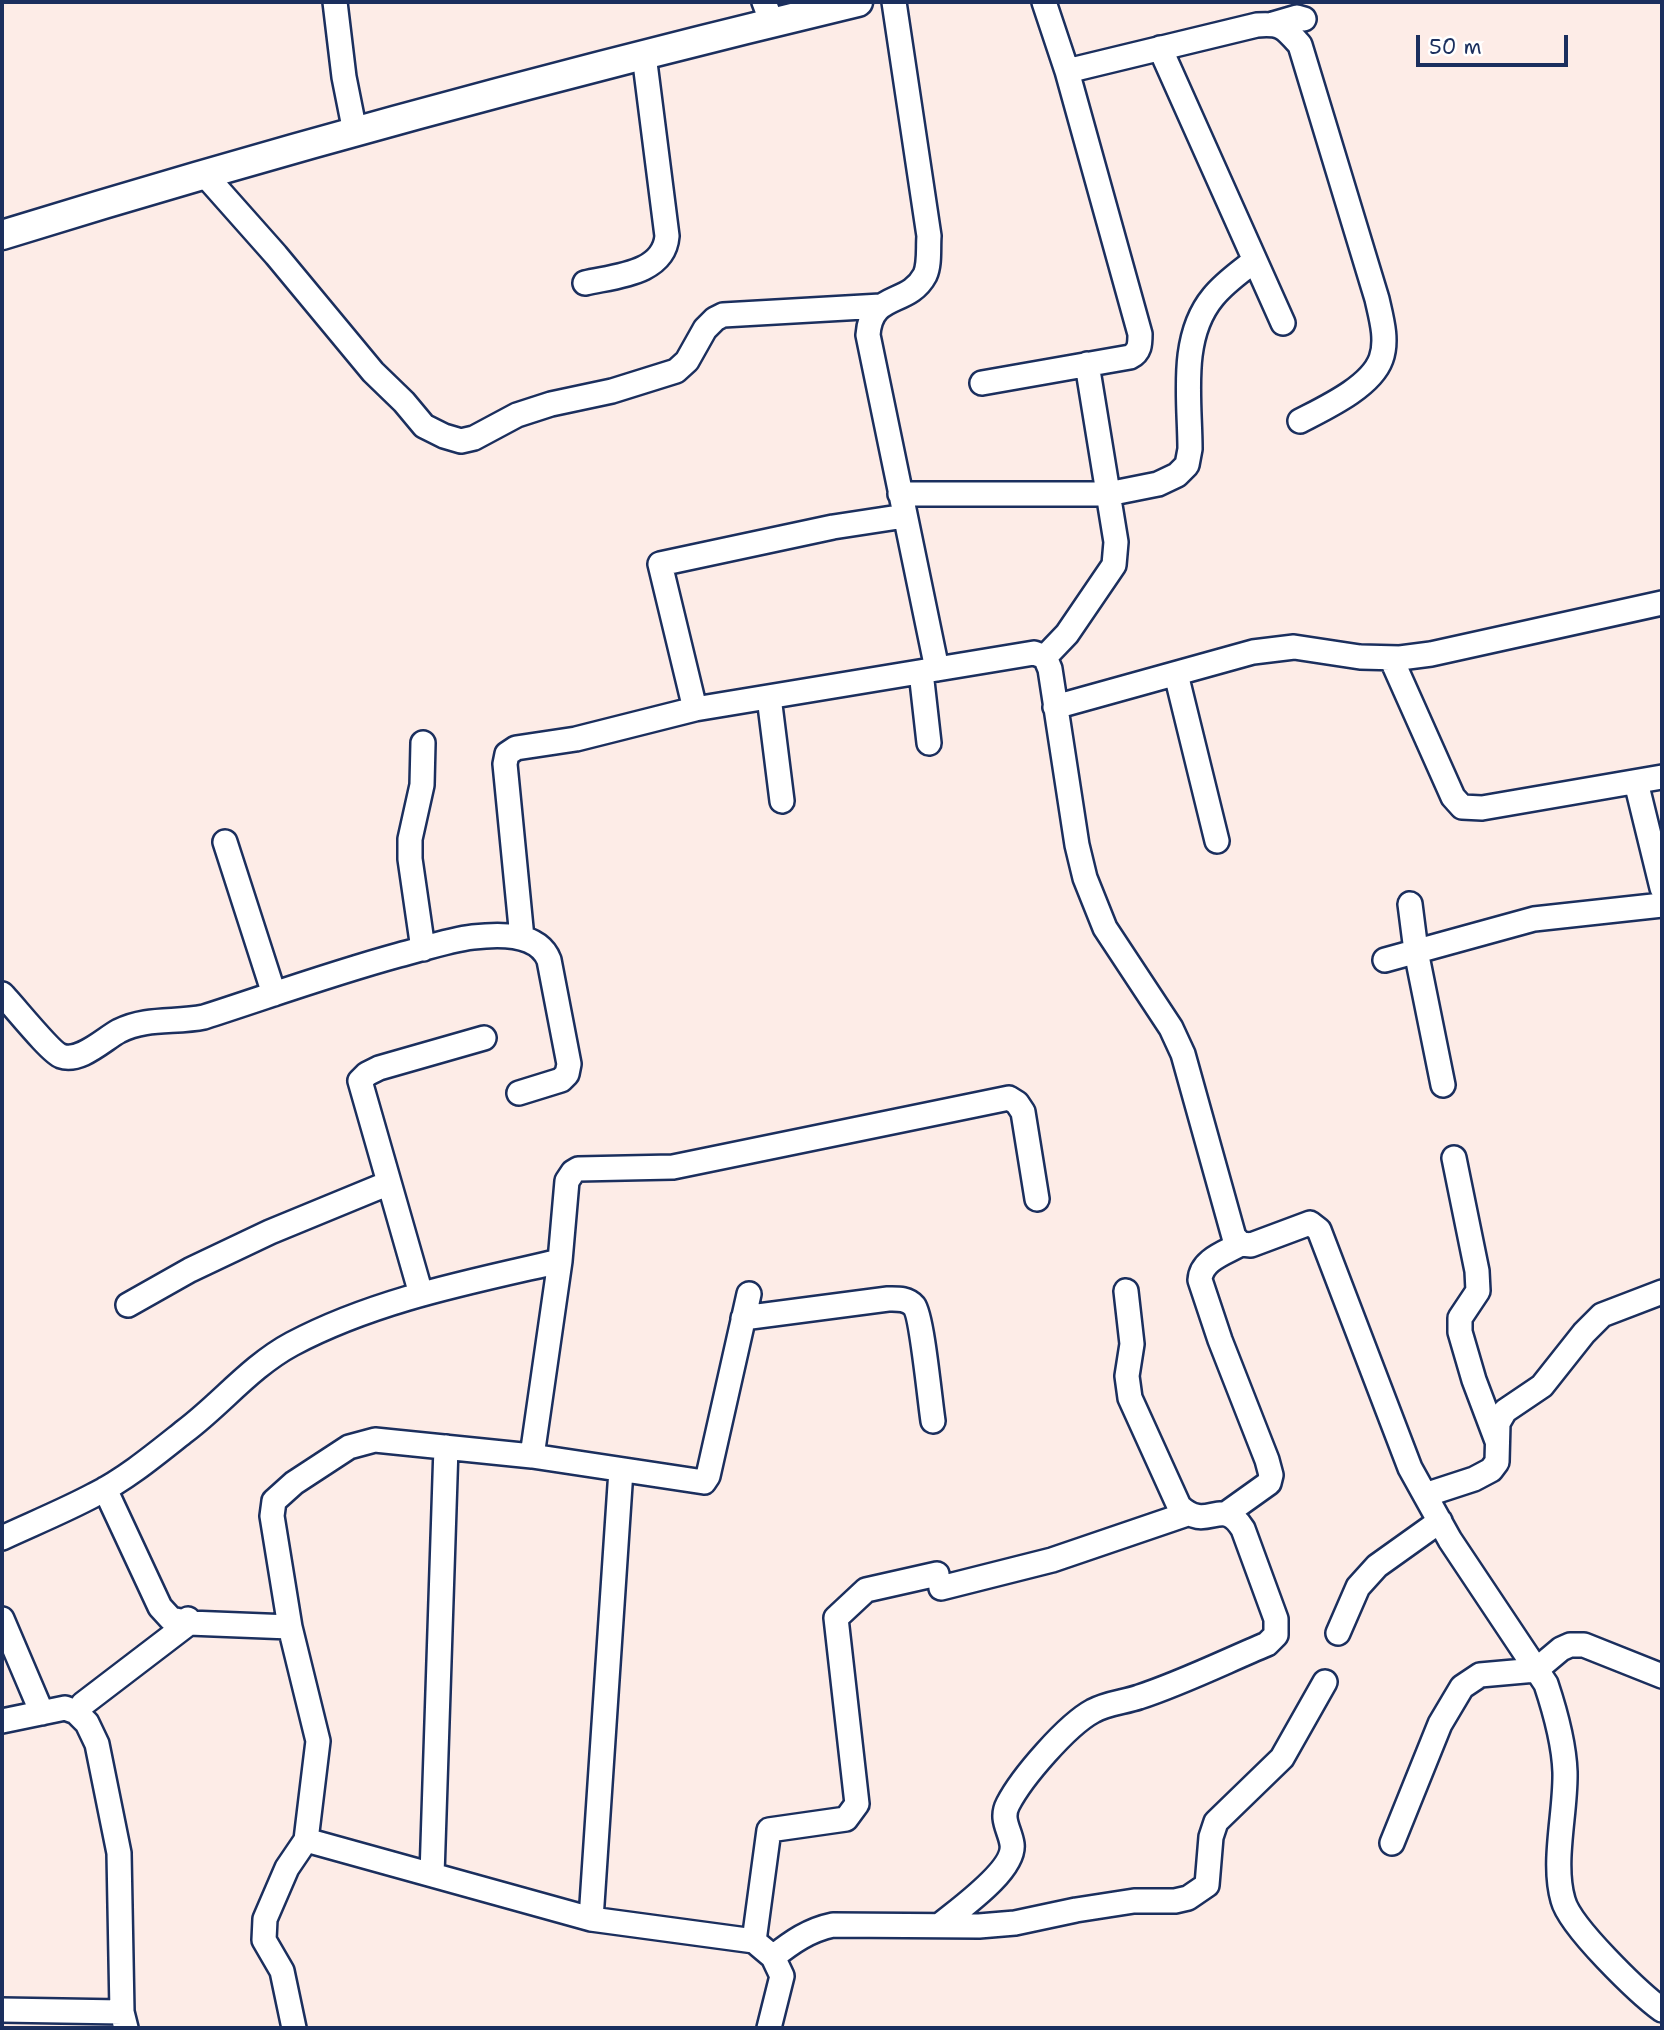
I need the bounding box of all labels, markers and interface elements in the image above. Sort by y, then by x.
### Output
scale bar [1419,21,1571,65]
text: 50 m [1429,33,1482,61]

